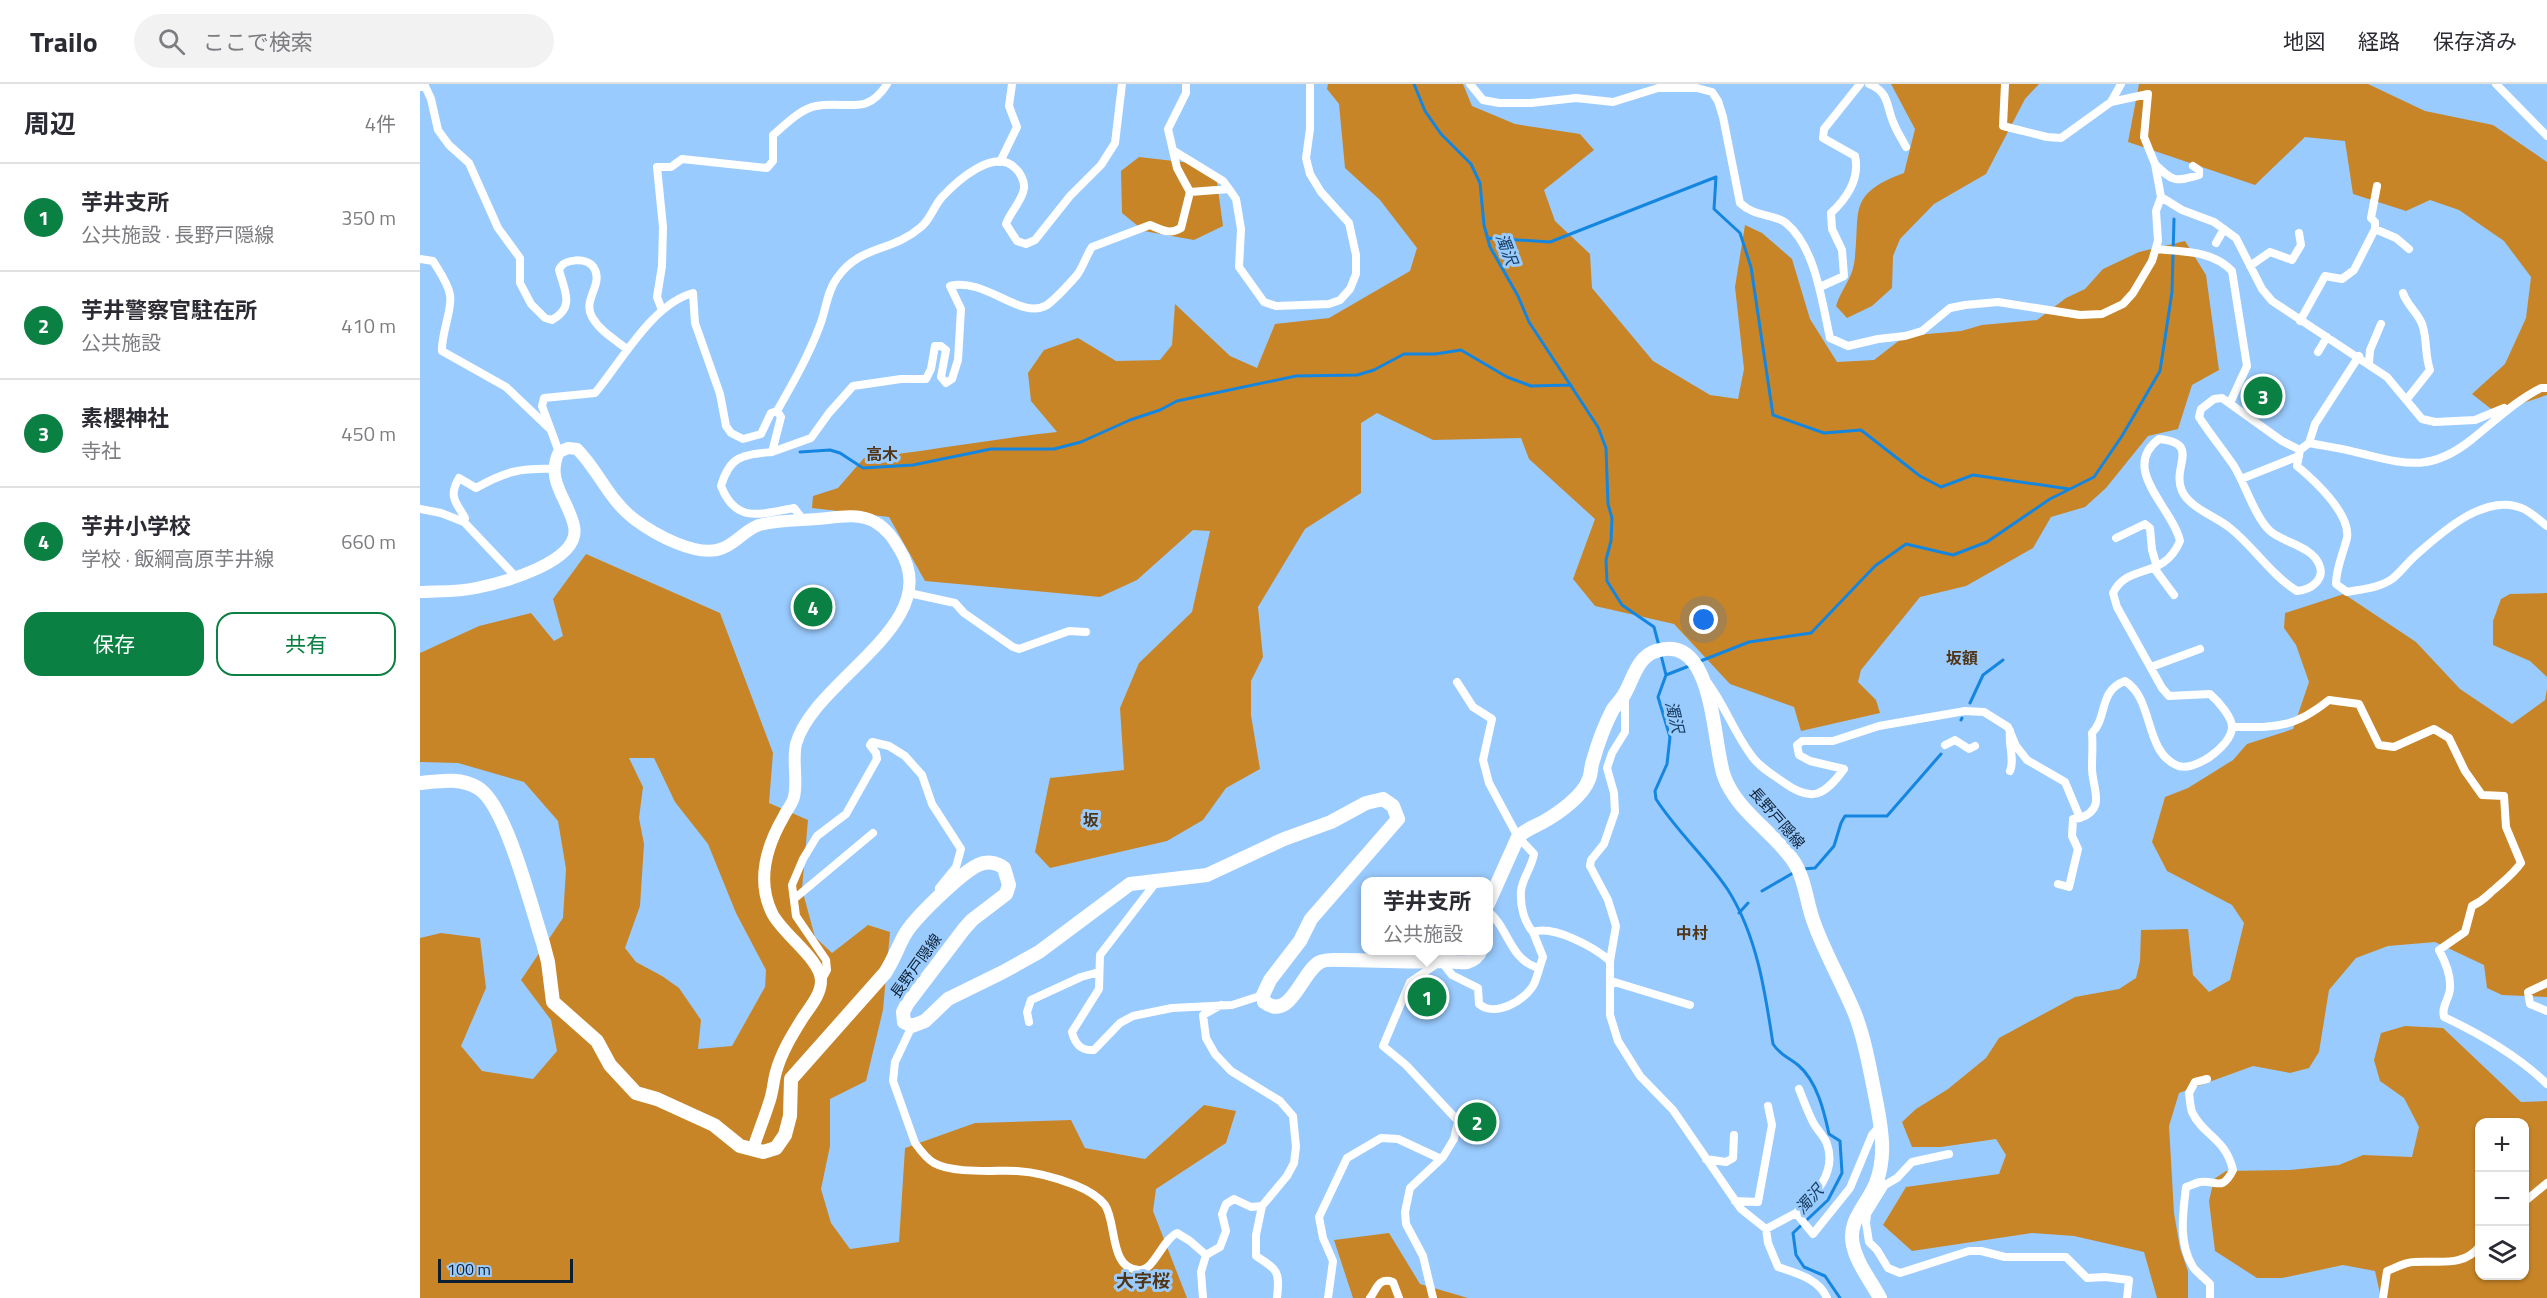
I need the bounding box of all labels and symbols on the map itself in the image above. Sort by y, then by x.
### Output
water label: 濁沢 [1490,230,1525,270]
pin: 3 [2244,374,2282,418]
district label: 高木 [866,442,898,466]
pin: 4 [794,584,832,630]
your location [1689,605,1718,634]
district label: 坂額 [1946,646,1978,670]
water label: 濁沢 [1660,699,1691,737]
street label: 長野戸隠線 [1744,782,1811,854]
district label: 坂 [1083,808,1099,832]
district label: 中村 [1676,921,1708,945]
street label: 長野戸隠線 [884,929,947,1003]
pin: 1 [1408,974,1446,1020]
pin: 2 [1458,1100,1496,1144]
water label: 濁沢 [1789,1178,1830,1219]
scale bar [438,1256,573,1284]
district label: 大字桜 [1116,1267,1170,1294]

